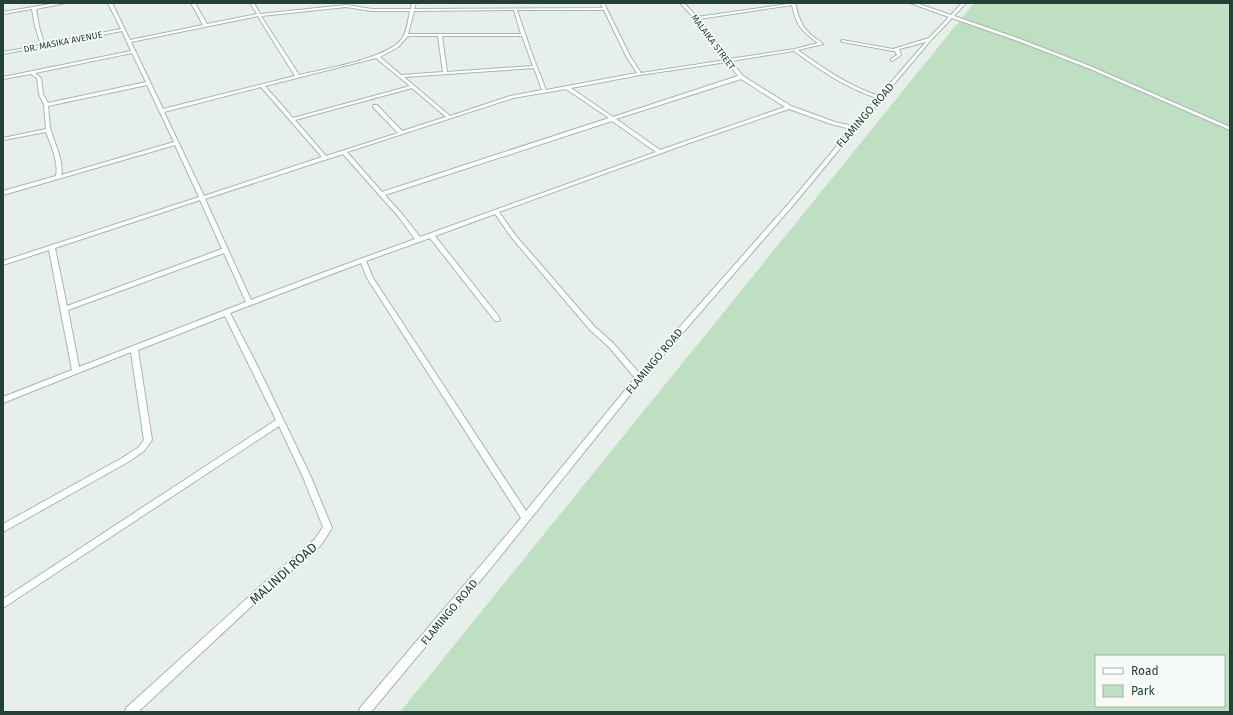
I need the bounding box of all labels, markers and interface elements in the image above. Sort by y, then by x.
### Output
street label: MALAIKA STREET [689,12,737,72]
street label: DR. MASIKA AVENUE [23,29,103,55]
street label: FLAMINGO ROAD [834,80,897,150]
street label: FLAMINGO ROAD [623,326,686,397]
street label: MALINDI ROAD [247,539,320,607]
street label: FLAMINGO ROAD [418,577,481,648]
legend [1095,655,1225,707]
text: Road [1131,664,1159,678]
text: Park [1131,684,1155,698]

